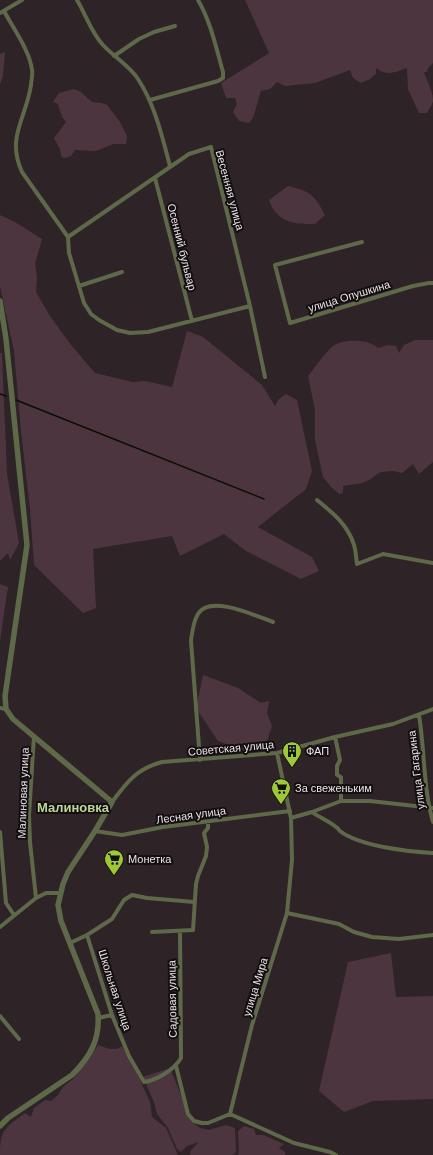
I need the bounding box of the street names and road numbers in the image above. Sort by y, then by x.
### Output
street label: Весенняя улица [214,149,247,232]
street label: Осенний бульвар [165,202,199,292]
street label: улица Опушкина [306,278,392,314]
street label: улица Гагарина [405,729,427,810]
street label: Советская улица [187,738,275,758]
street label: Малиновая улица [15,746,31,839]
street label: Лесная улица [155,804,228,826]
street label: Школьная улица [96,948,134,1033]
street label: улица Мира [240,955,270,1018]
street label: Садовая улица [165,959,179,1038]

